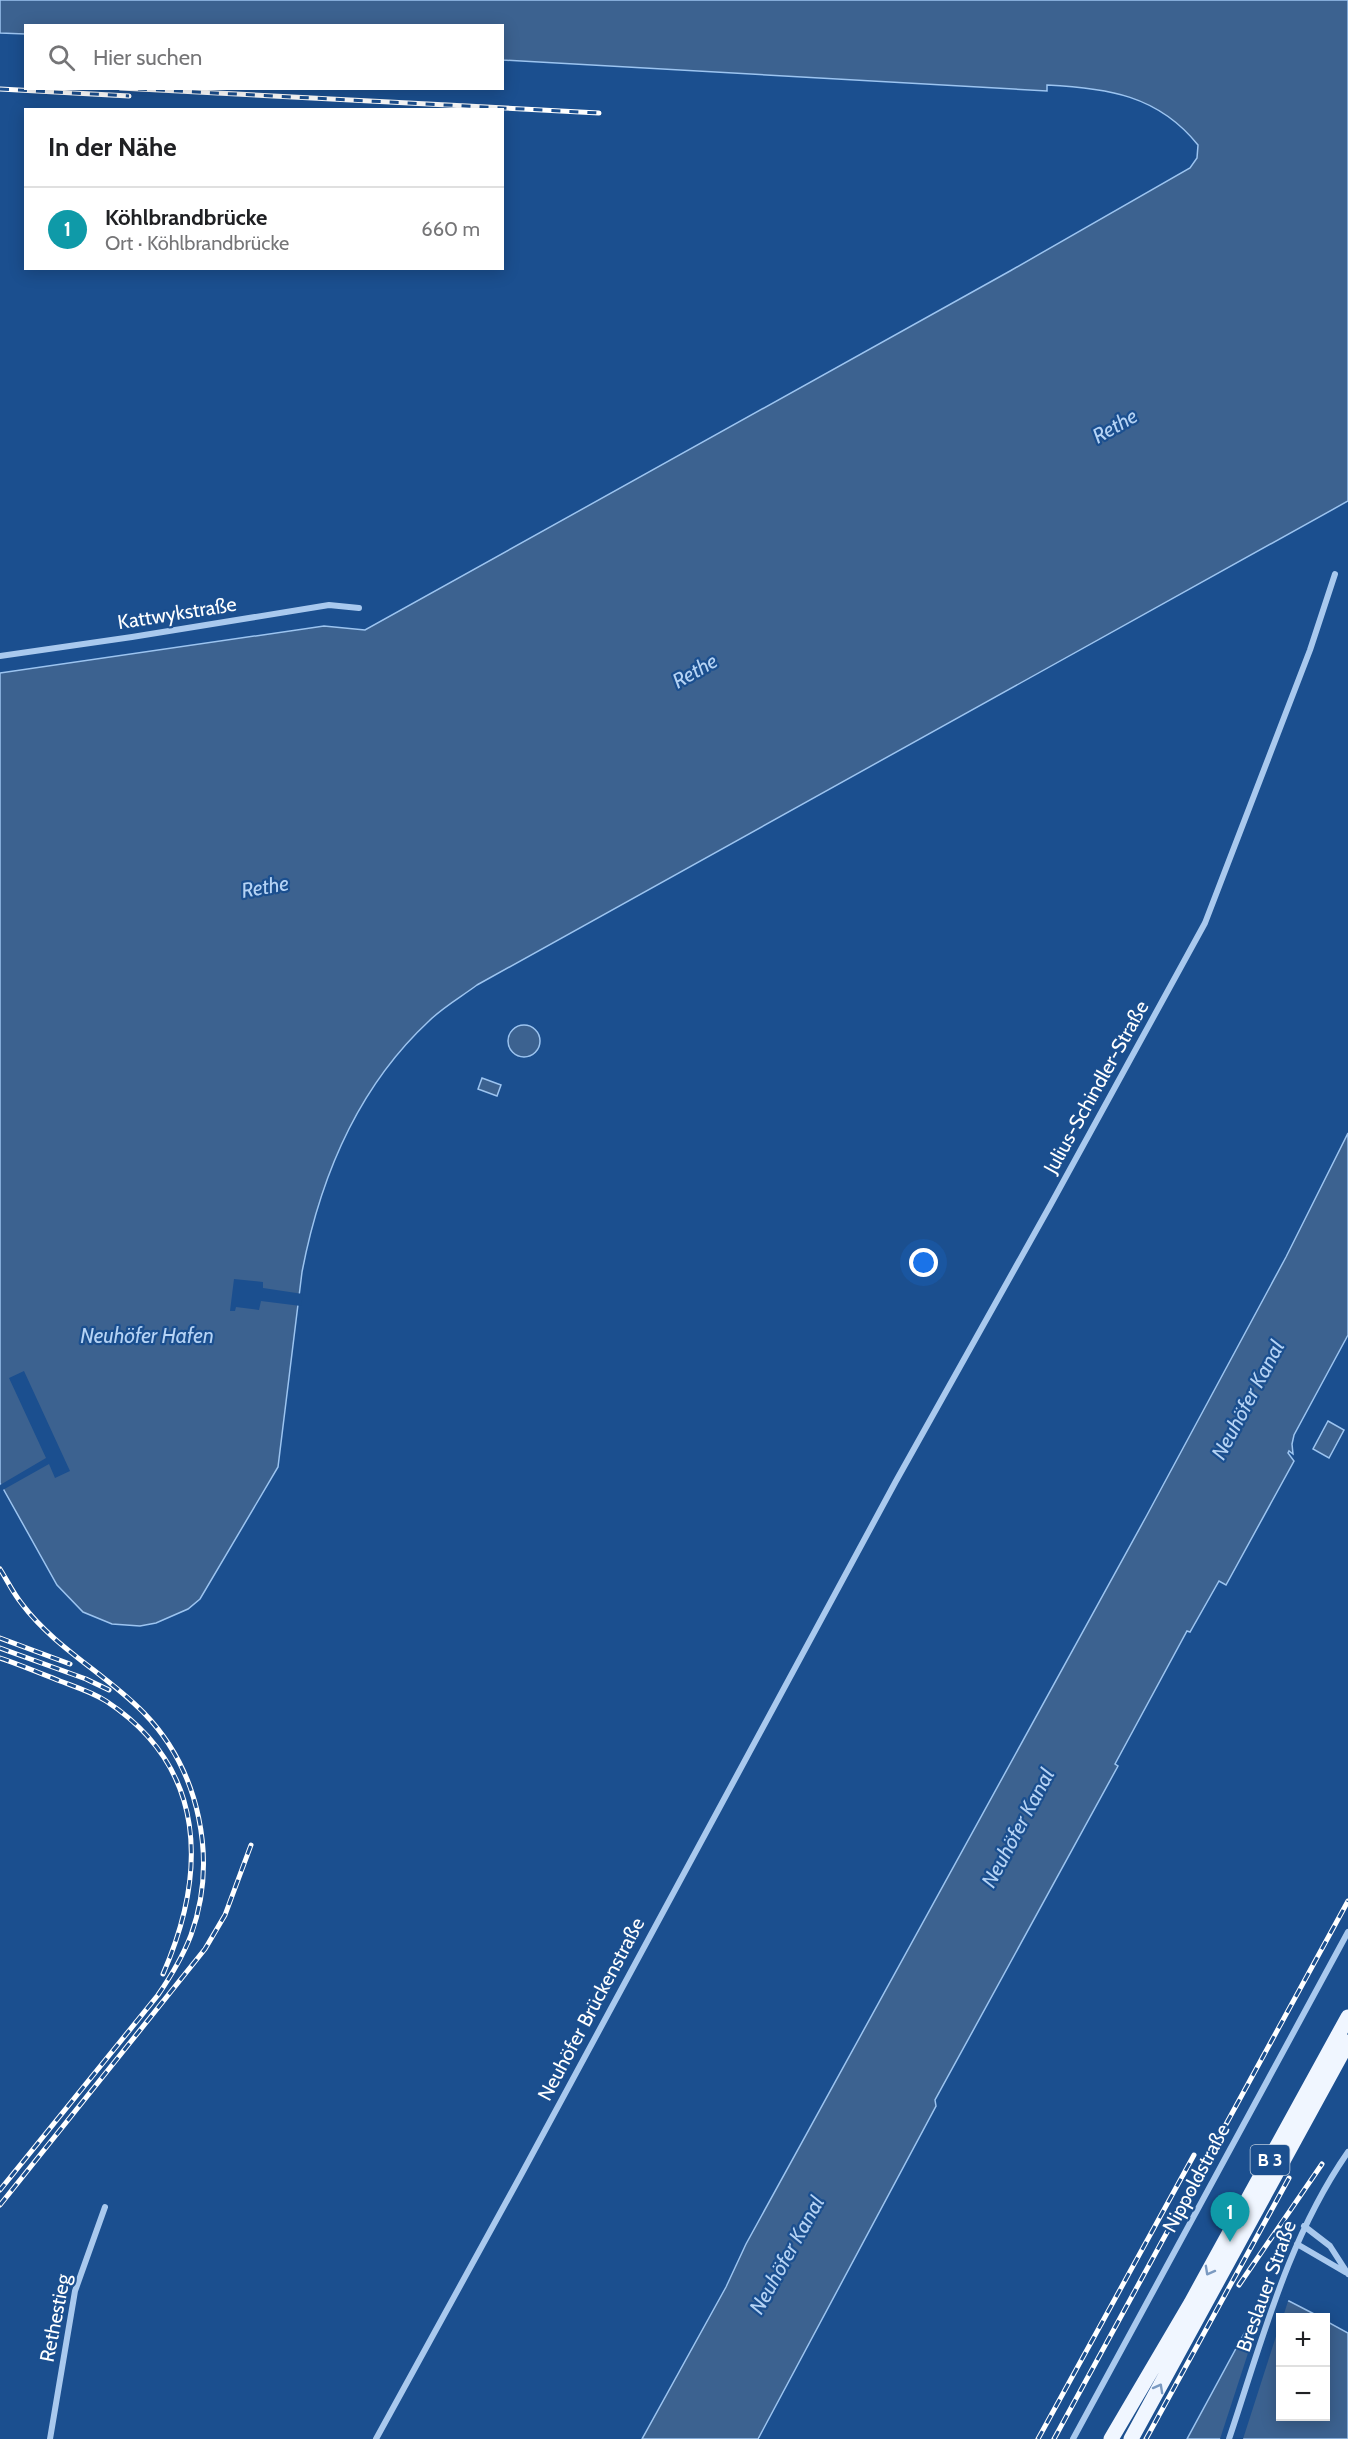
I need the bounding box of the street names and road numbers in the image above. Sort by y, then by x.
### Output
street label: Kattwykstraße [116,592,238,634]
street label: Julius-Schindler-Straße [1038,996,1154,1179]
street label: Neuhöfer Brückenstraße [533,1913,649,2105]
street label: Nippoldstraße [1157,2120,1235,2236]
road number: B 3 [1250,2145,1290,2175]
street label: Breslauer Straße [1231,2217,1301,2355]
street label: Rethestieg [35,2271,75,2364]

